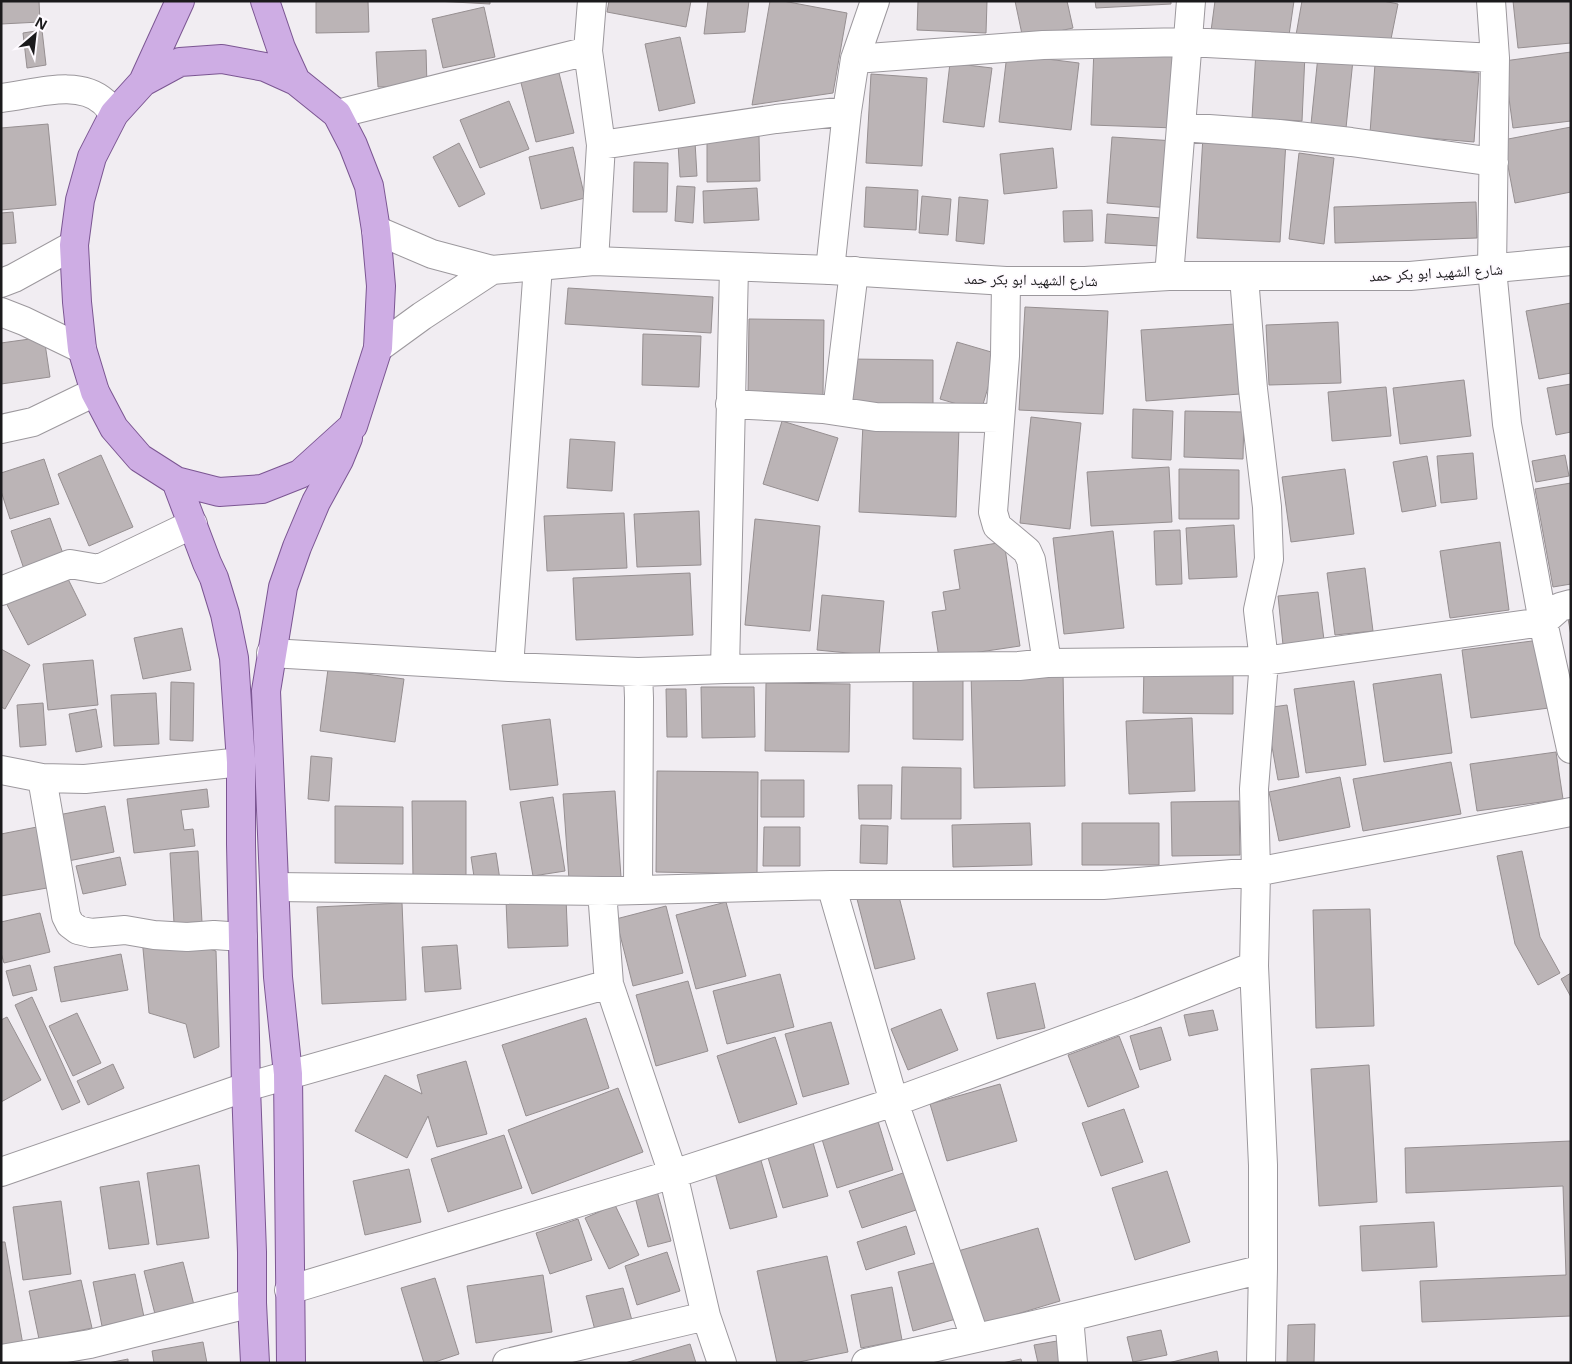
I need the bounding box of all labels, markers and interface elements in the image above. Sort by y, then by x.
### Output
north arrow [10,10,60,60]
text: N [32,12,51,34]
street label: شارع الشهيد ابو بكر حمد [1369,259,1503,286]
street label: شارع الشهيد ابو بكر حمد [964,268,1098,291]

